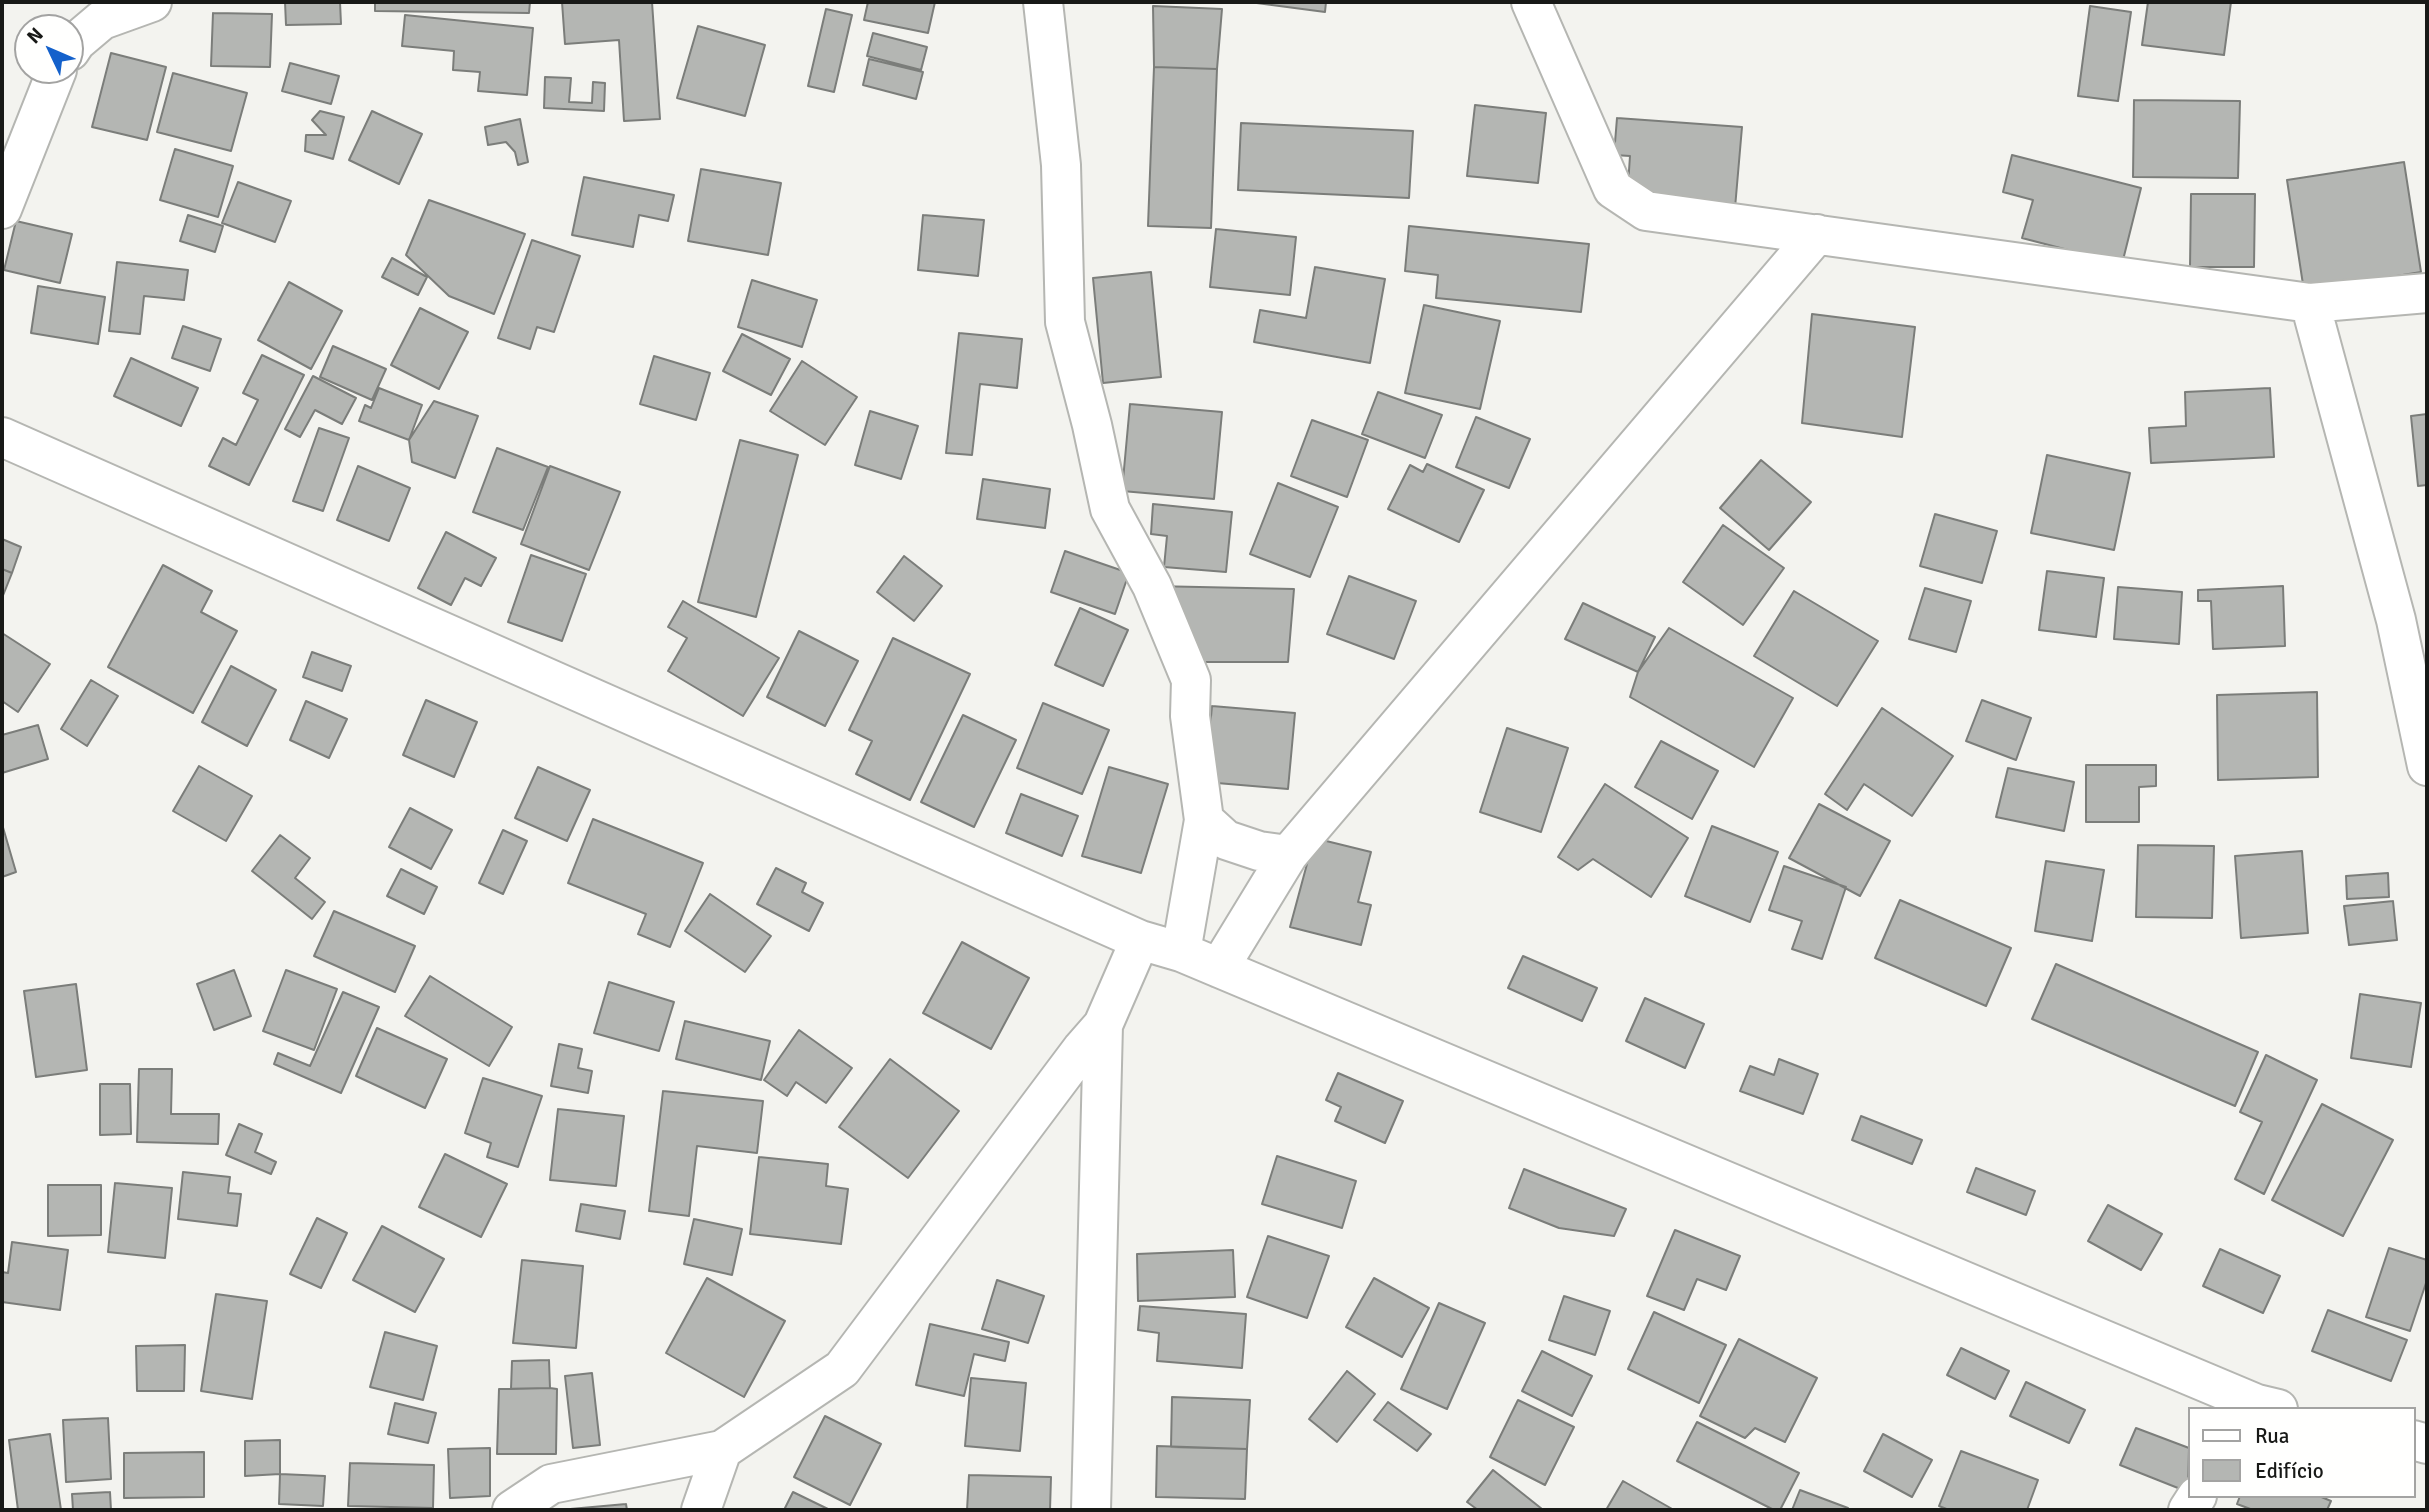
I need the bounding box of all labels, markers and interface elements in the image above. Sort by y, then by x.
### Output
north arrow [14,14,84,84]
text: N [22,23,49,49]
legend [2188,1407,2415,1498]
text: Rua [2255,1423,2289,1449]
text: Edifício [2255,1458,2324,1484]

